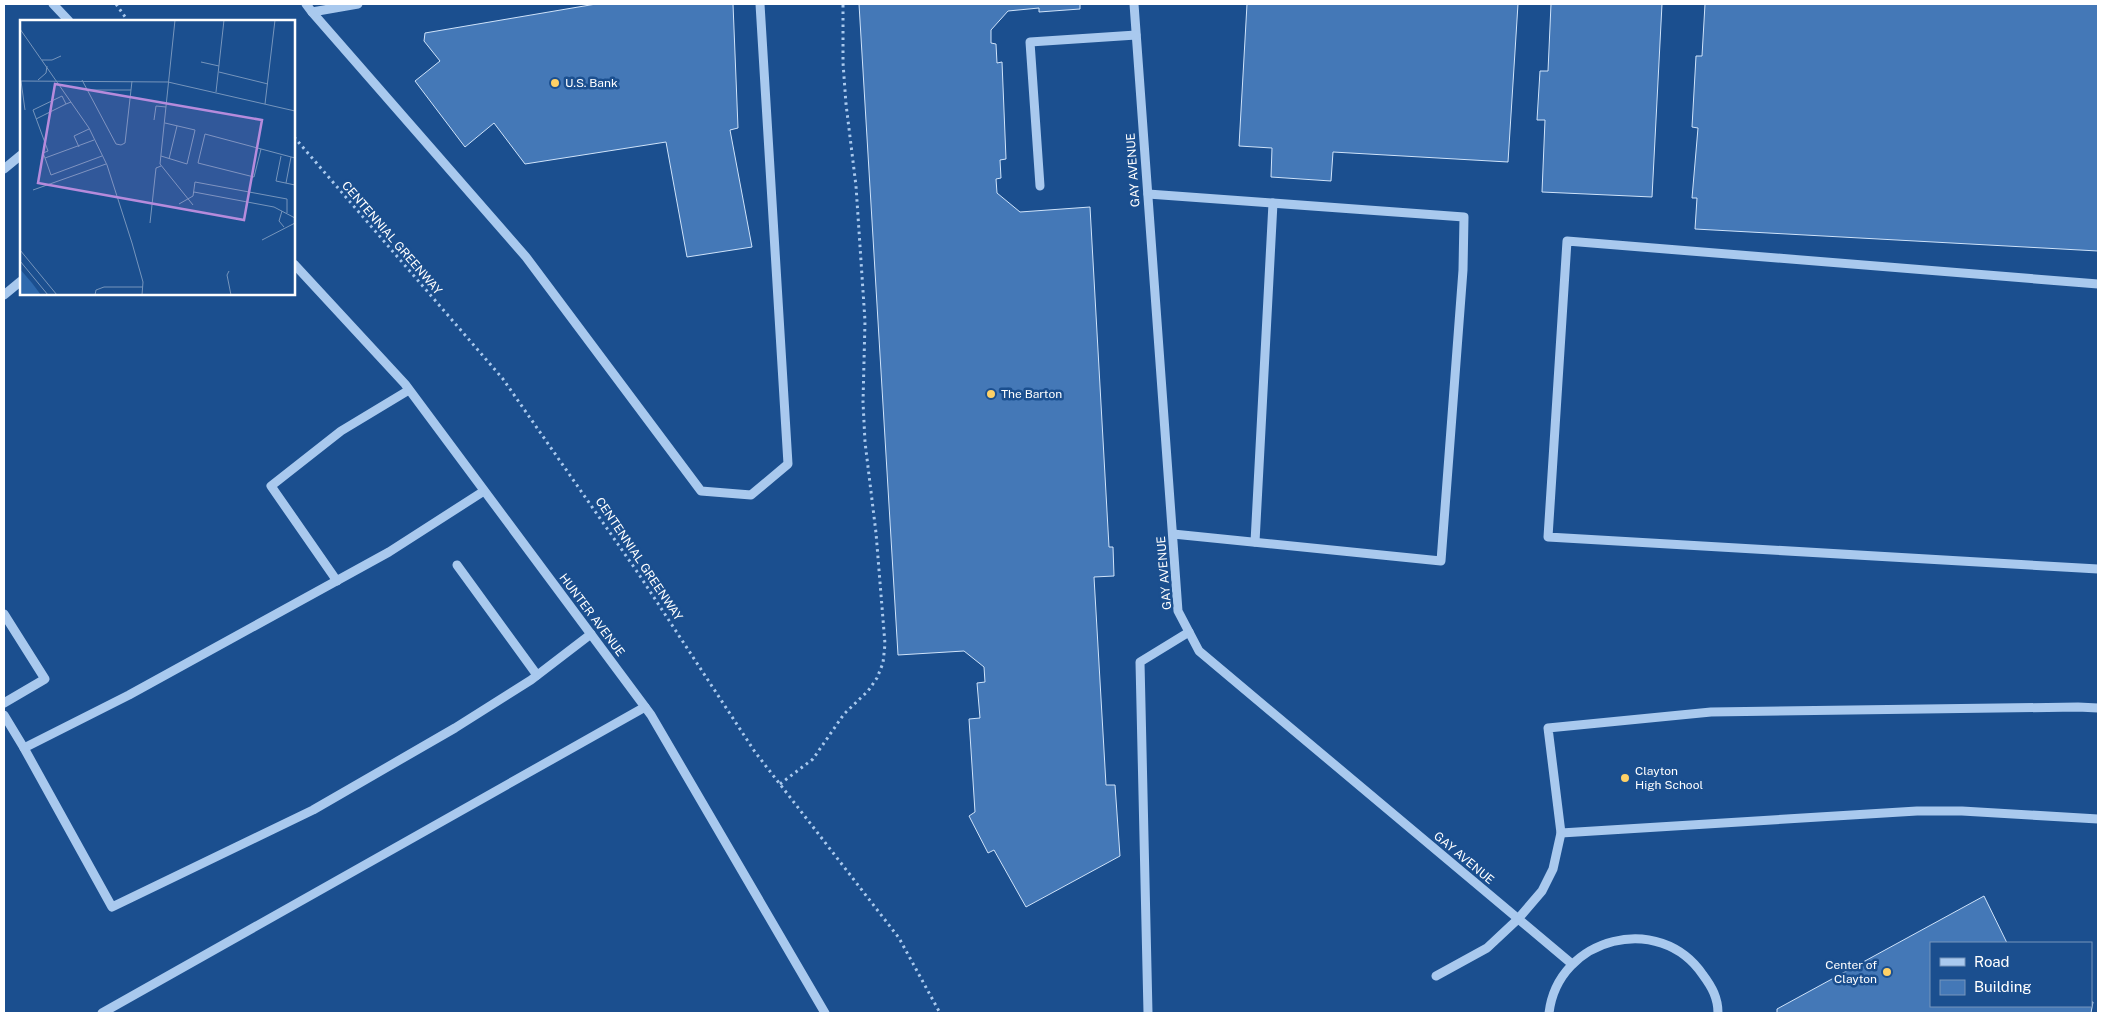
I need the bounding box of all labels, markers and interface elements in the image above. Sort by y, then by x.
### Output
inset map [20,20,295,295]
place label: U.S. Bank [565,76,618,90]
marker: U.S. Bank [549,77,561,89]
street label: GAY AVENUE [1123,133,1143,207]
street label: CENTENNIAL GREENWAY [339,179,445,298]
place label: The Barton [1001,387,1062,401]
marker: The Barton [985,388,997,400]
street label: CENTENNIAL GREENWAY [593,495,686,624]
street label: GAY AVENUE [1154,535,1174,611]
street label: HUNTER AVENUE [556,571,628,659]
place label: Clayton High School [1635,764,1703,792]
marker: Clayton High School [1619,772,1631,784]
street label: GAY AVENUE [1431,829,1497,887]
legend [1930,942,2092,1007]
text: Road [1974,953,2010,970]
place label: Center of Clayton [1825,958,1877,986]
marker: Center of Clayton [1881,966,1893,978]
text: Building [1974,978,2032,995]

